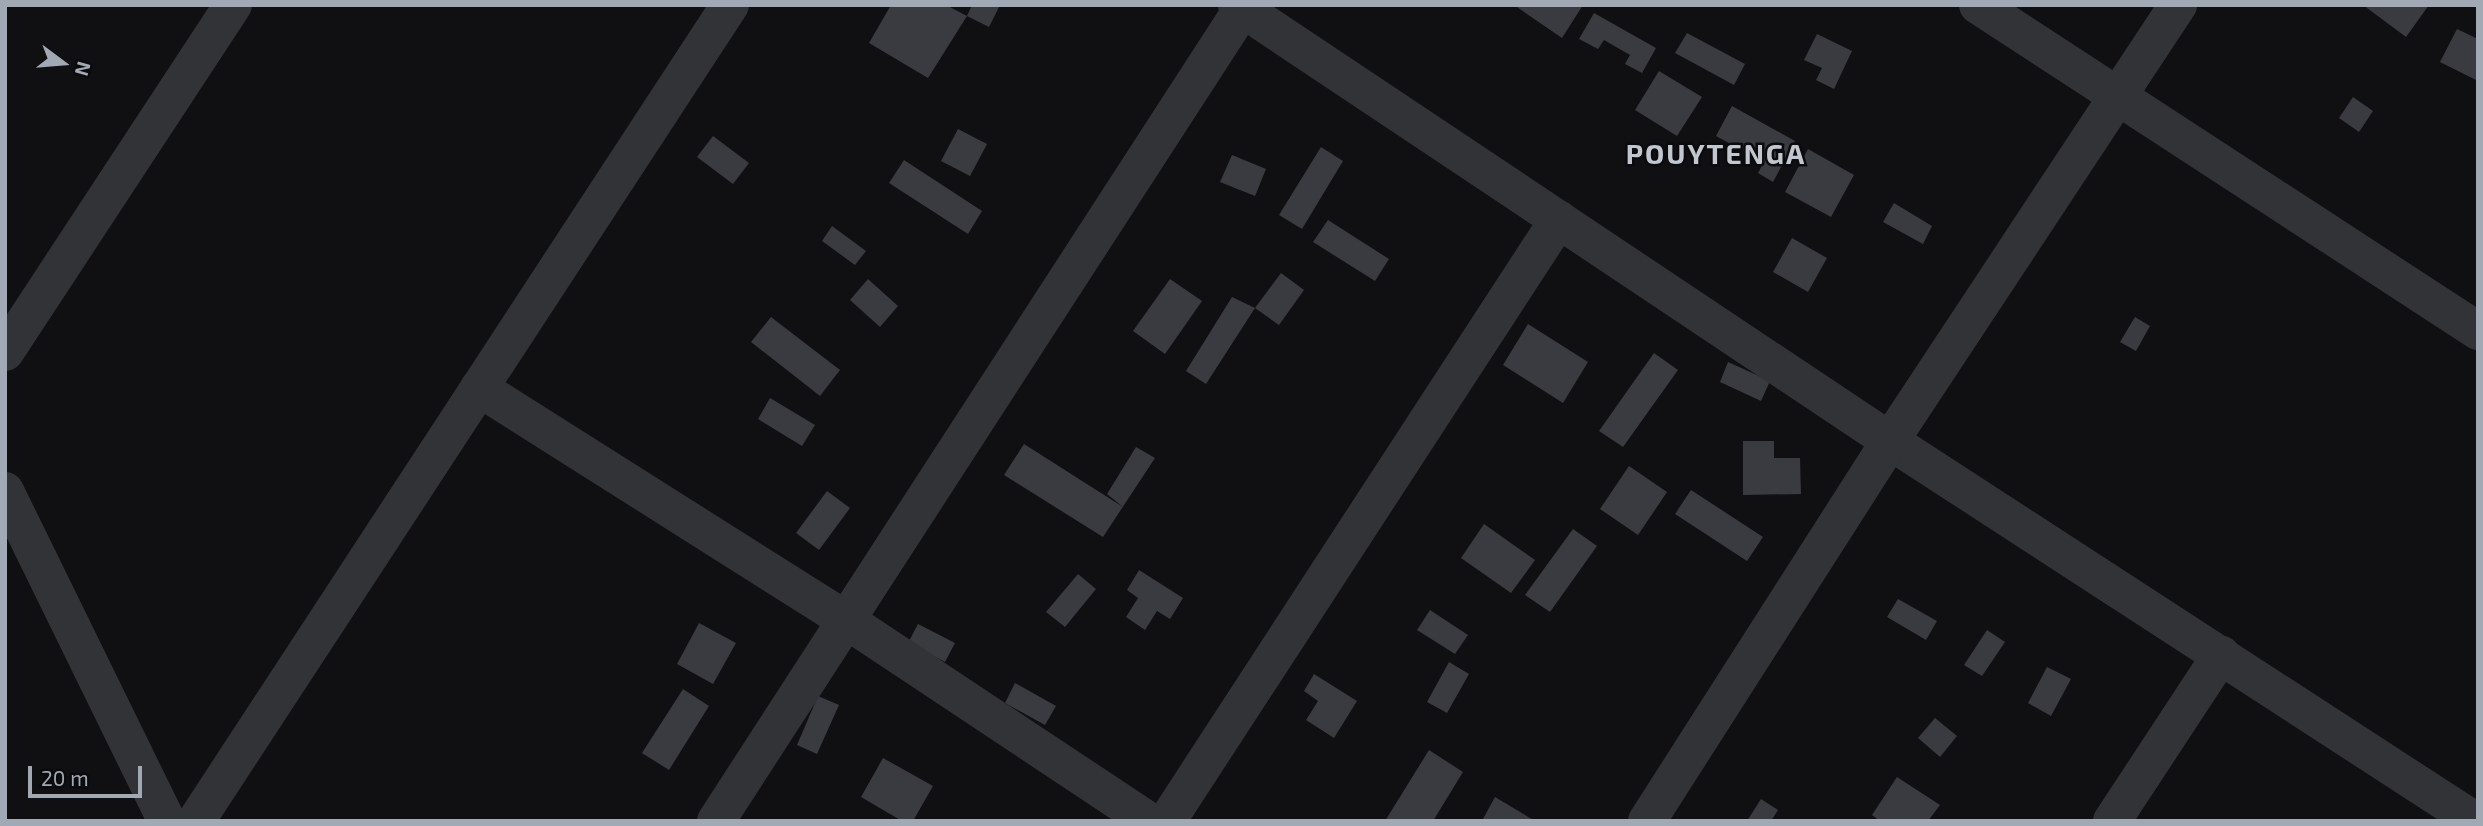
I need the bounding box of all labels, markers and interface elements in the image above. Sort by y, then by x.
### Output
north arrow [28,28,98,98]
text: N [71,59,97,79]
district label: POUYTENGA [1627,136,1805,170]
scale bar [32,752,145,796]
text: 20 m [41,765,89,790]

